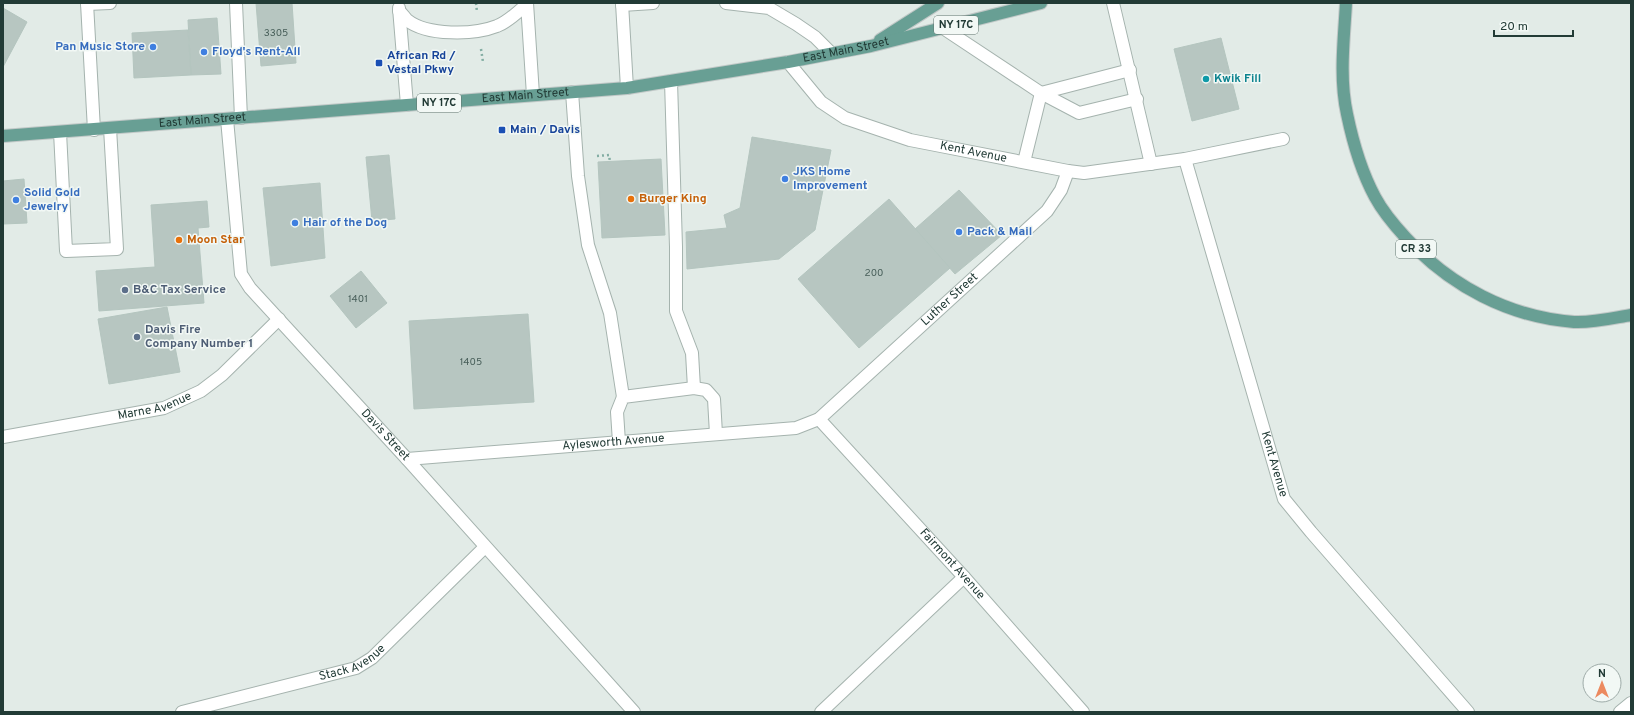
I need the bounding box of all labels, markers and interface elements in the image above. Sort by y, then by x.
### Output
scale bar [1494,12,1573,38]
road number: NY 17C [934,16,978,34]
text: 20 m [1500,19,1528,35]
house number: 3305 [264,27,288,40]
street label: East Main Street [801,34,891,67]
place label: Pan Music Store [55,39,145,55]
marker: Pan Music Store [148,42,158,52]
place label: Floyd's Rent-All [212,44,301,60]
marker: Floyd's Rent-All [199,47,209,57]
place label: African Rd / Vestal Pkwy [387,48,456,78]
marker: African Rd / Vestal Pkwy [374,58,384,68]
place label: Kwik Fill [1214,71,1261,87]
marker: Kwik Fill [1201,74,1211,84]
street label: East Main Street [481,84,570,107]
road number: NY 17C [417,94,461,112]
street label: East Main Street [158,109,247,132]
place label: Main / Davis [510,122,580,138]
marker: Main / Davis [497,125,507,135]
street label: Kent Avenue [939,138,1008,167]
place label: JKS Home Improvement [793,164,868,194]
marker: JKS Home Improvement [780,174,790,184]
place label: Solid Gold Jewelry [24,185,80,215]
place label: Burger King [639,191,707,207]
marker: Burger King [626,194,636,204]
marker: Solid Gold Jewelry [11,195,21,205]
place label: Hair of the Dog [303,215,387,231]
marker: Hair of the Dog [290,218,300,228]
place label: Pack & Mail [967,224,1032,240]
marker: Pack & Mail [954,227,964,237]
place label: Moon Star [187,232,244,248]
marker: Moon Star [174,235,184,245]
road number: CR 33 [1396,240,1436,258]
house number: 200 [865,267,883,280]
street label: Luther Street [918,270,982,330]
place label: B&C Tax Service [133,282,226,298]
marker: B&C Tax Service [120,285,130,295]
house number: 1401 [348,293,368,306]
place label: Davis Fire Company Number 1 [145,322,253,352]
marker: Davis Fire Company Number 1 [132,332,142,342]
house number: 1405 [460,356,482,369]
street label: Marne Avenue [117,388,194,424]
street label: Davis Street [357,406,413,464]
street label: Kent Avenue [1257,430,1291,499]
street label: Aylesworth Avenue [562,431,665,455]
street label: Fairmont Avenue [916,525,988,603]
street label: Stack Avenue [317,641,389,685]
north arrow [1582,663,1622,703]
text: N [1598,667,1606,681]

